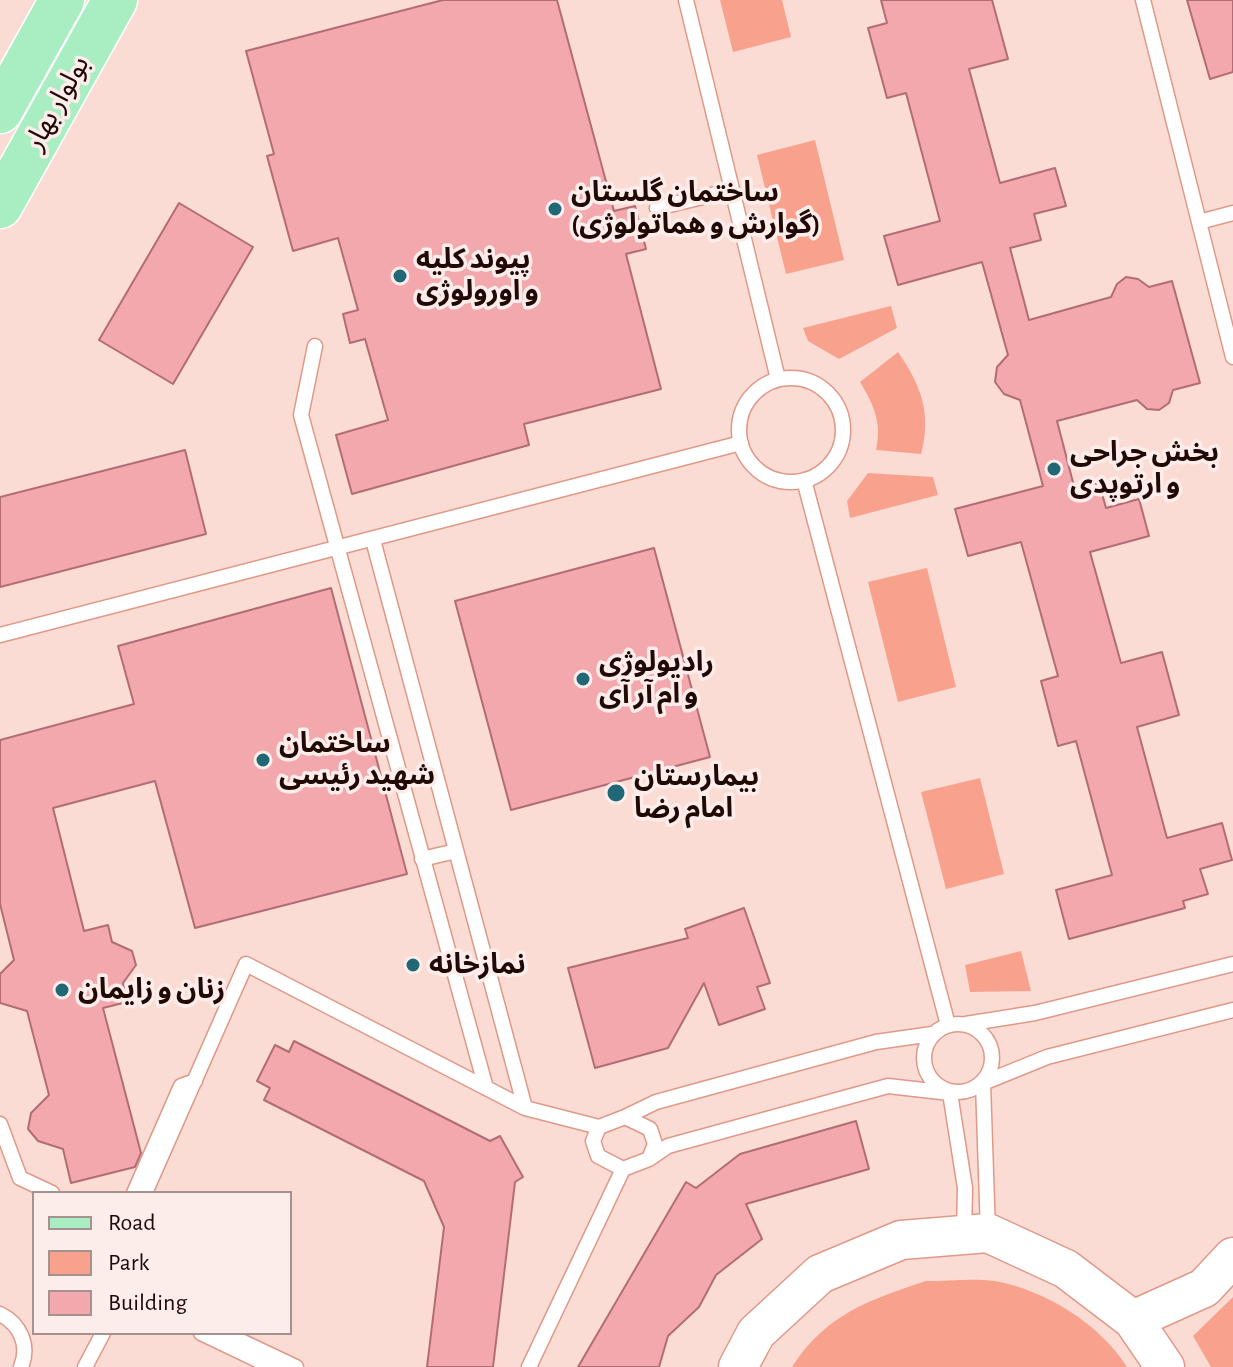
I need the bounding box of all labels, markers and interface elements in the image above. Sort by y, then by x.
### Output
street label: بولوار بهار [17,50,97,156]
place label: ساختمان گلستان (گوارش و هماتولوژی) [571,176,821,242]
marker: ساختمان گلستان (گوارش و هماتولوژی) [546,200,564,218]
place label: پیوند کلیه و اورولوژی [416,243,539,309]
marker: پیوند کلیه و اورولوژی [391,267,409,285]
place label: بخش جراحی و ارتوپدی [1070,436,1219,502]
marker: بخش جراحی و ارتوپدی [1045,460,1063,478]
place label: رادیولوژی و ام آر آی [599,646,714,712]
marker: رادیولوژی و ام آر آی [574,670,592,688]
place label: ساختمان شهید رئیسی [279,727,435,793]
marker: ساختمان شهید رئیسی [254,751,272,769]
place label: بیمارستان امام رضا [634,760,759,826]
marker: بیمارستان امام رضا [605,782,627,804]
place label: نمازخانه [429,948,526,982]
marker: نمازخانه [404,956,422,974]
place label: زنان و زایمان [78,973,225,1007]
marker: زنان و زایمان [53,981,71,999]
legend [32,1191,292,1335]
text: Road [108,1211,156,1235]
text: Park [108,1251,149,1275]
text: Building [108,1291,187,1315]

